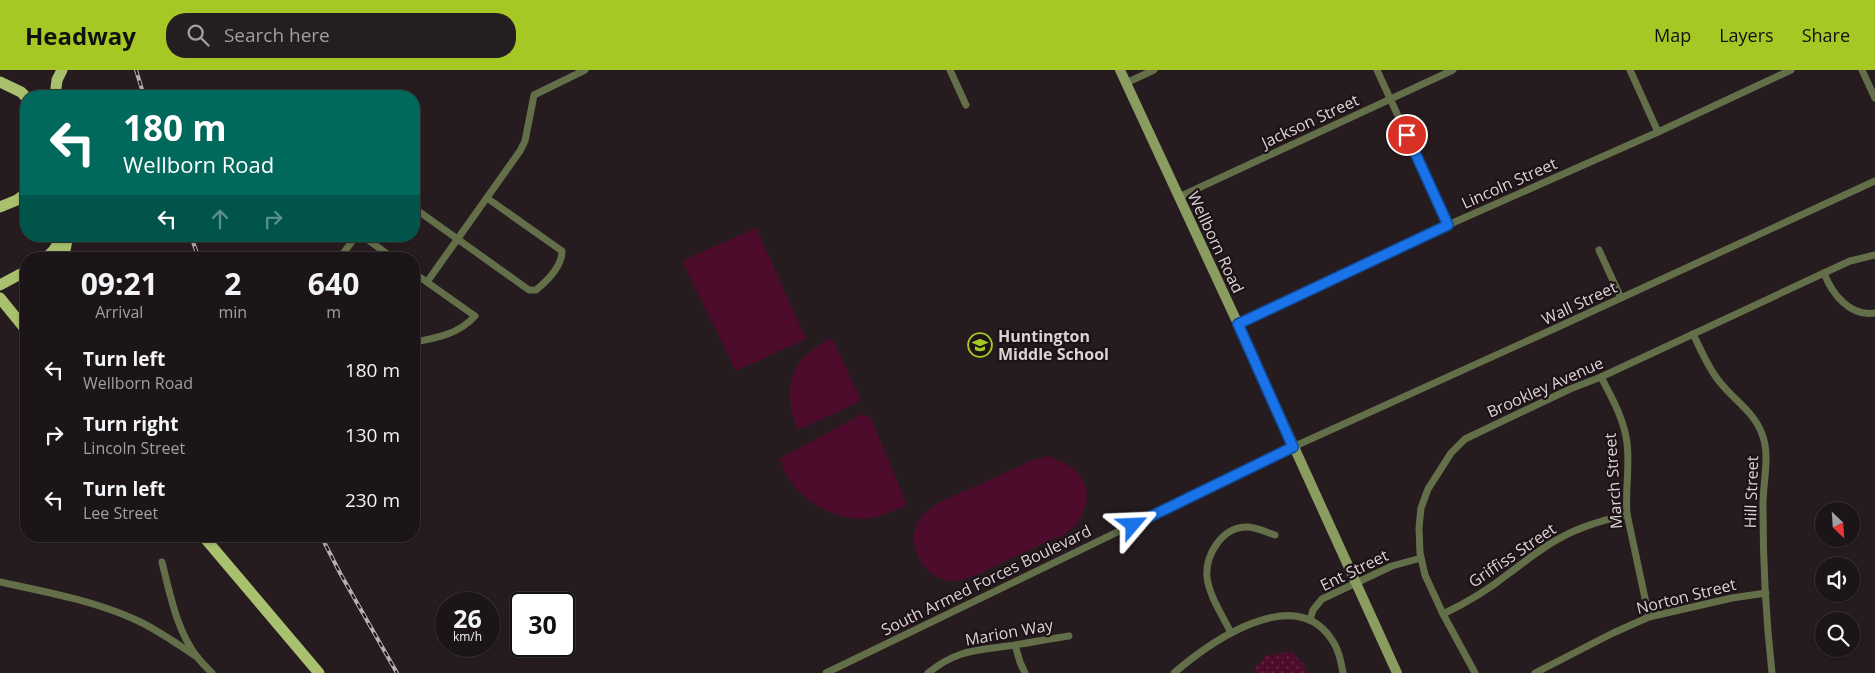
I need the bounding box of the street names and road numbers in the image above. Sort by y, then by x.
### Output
street label: Jackson Street [1256,89,1363,154]
street label: Lincoln Street [1458,152,1560,214]
street label: Wellborn Road [1183,188,1249,296]
street label: Wall Street [1538,276,1620,330]
street label: Brookley Avenue [1483,351,1607,423]
street label: March Street [1599,432,1627,530]
street label: Hill Street [1739,455,1763,529]
street label: Griffiss Street [1464,517,1560,592]
street label: South Armed Forces Boulevard [877,519,1095,641]
street label: Ent Street [1316,544,1392,596]
street label: Norton Street [1634,573,1739,619]
street label: Marion Way [963,613,1056,651]

